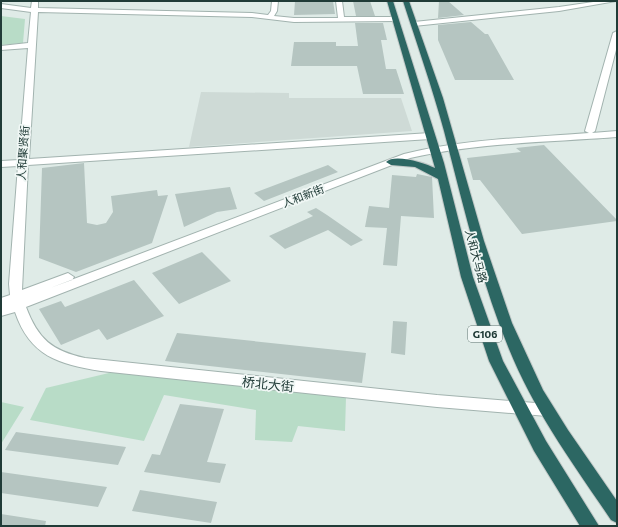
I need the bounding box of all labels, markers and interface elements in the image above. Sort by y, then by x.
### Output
street label: 人和聚贤街 [14,125,31,181]
street label: 人和新街 [280,182,326,209]
street label: 人和大马路 [463,228,490,284]
road number: G106 [468,326,502,342]
street label: 桥北大街 [241,373,295,395]

